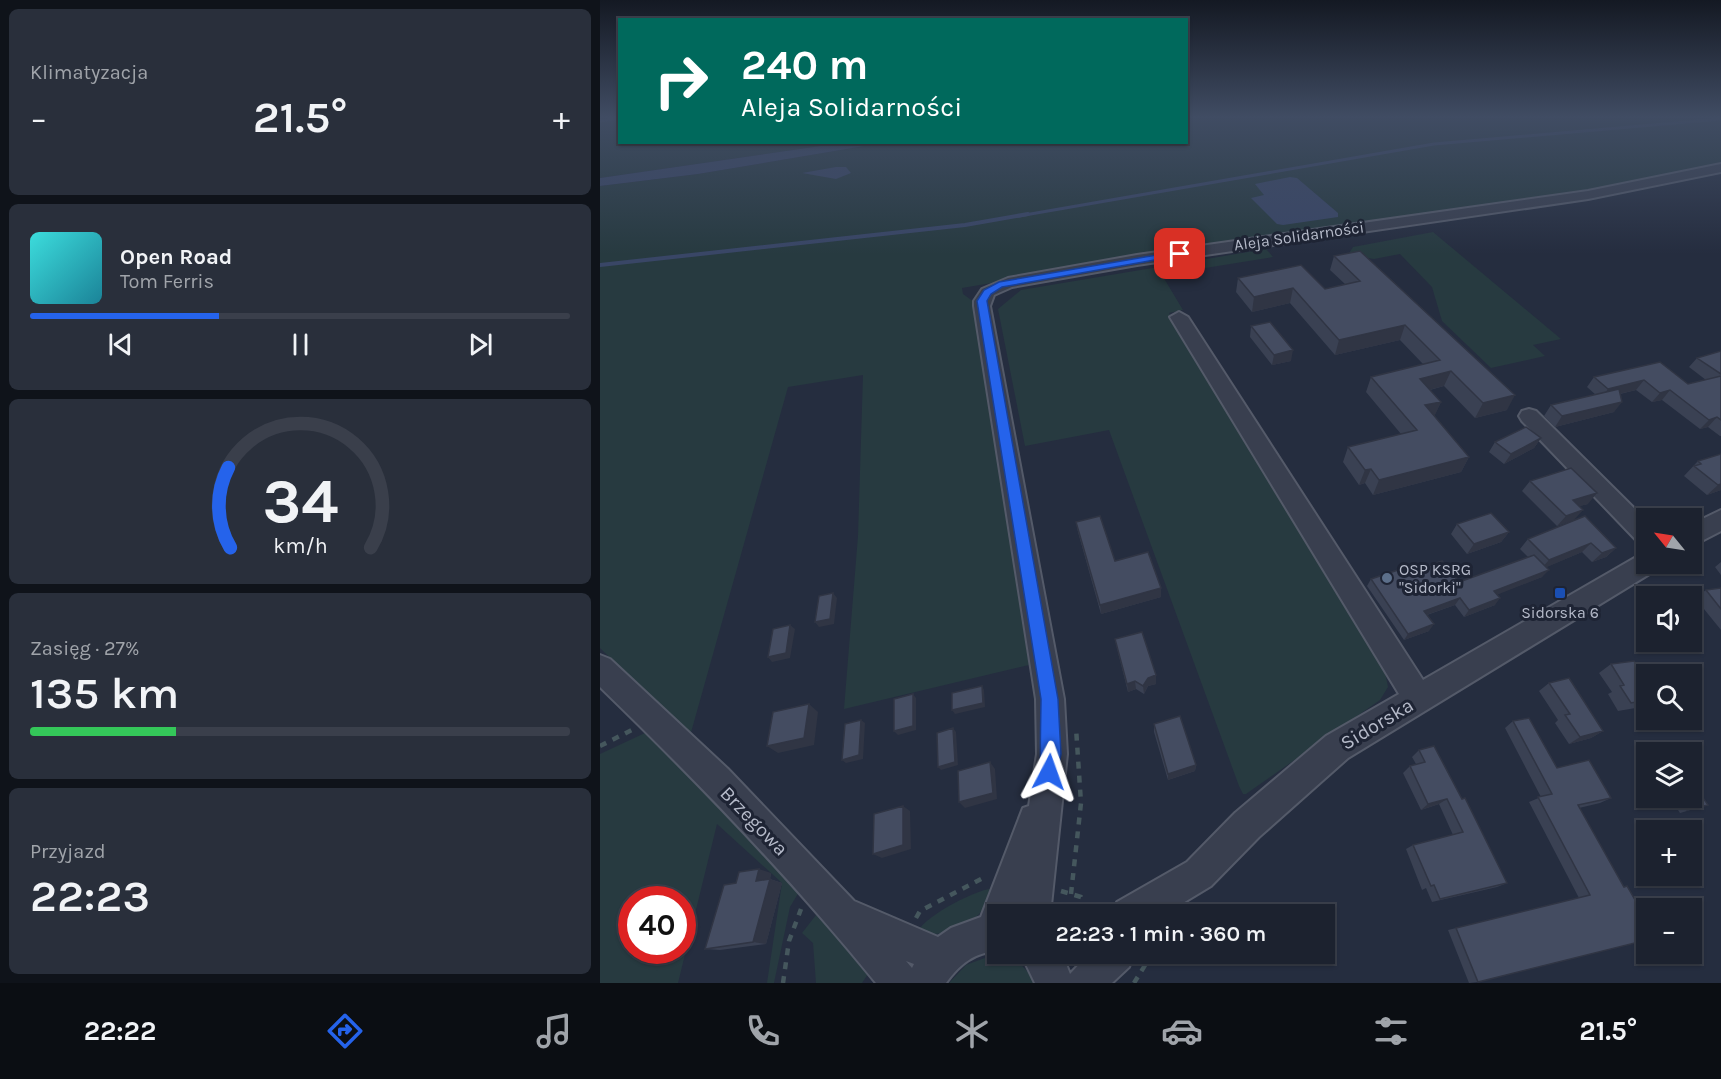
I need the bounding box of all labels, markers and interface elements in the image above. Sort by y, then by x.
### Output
text: 240 m [741,40,868,90]
icon: right [642,42,720,120]
text: Klimatyzacja [30,61,148,84]
text: 21.5° [253,91,347,143]
text: Aleja Solidarności [741,91,962,123]
text: − [30,99,47,137]
text: + [553,99,570,137]
street label: Aleja Solidarności [1233,217,1365,255]
pin [1154,228,1205,279]
icon: arrive [1163,237,1196,270]
text: Open Road [120,244,232,270]
text: Tom Ferris [120,270,214,293]
icon: previous [104,328,137,361]
icon: pause [284,328,317,361]
icon: next [464,328,497,361]
text: 34 [262,466,338,539]
north arrow [1636,508,1702,574]
map controls [1636,508,1702,964]
text: km/h [273,534,327,559]
place label: OSP KSRG "Sidorki" [1399,560,1471,597]
marker: OSP KSRG "Sidorki" [1380,571,1394,585]
marker: Sidorska 6 [1553,586,1567,600]
button: sound [1636,586,1702,652]
place label: Sidorska 6 [1521,603,1599,622]
text: Zasięg · 27% [30,637,139,660]
button: search [1636,664,1702,730]
text: 135 km [30,667,179,719]
street label: Sidorska [1336,693,1418,755]
position arrow [1017,740,1081,804]
button: layers [1636,742,1702,808]
street label: Brzegowa [715,782,793,860]
button: + [1636,820,1702,886]
text: Przyjazd [30,840,106,863]
text: 22:23 [30,870,150,922]
speed limit sign: 40 [618,886,696,964]
button: − [1636,898,1702,964]
text: 22:23 · 1 min · 360 m [1056,921,1266,947]
icon: directions [324,1010,366,1052]
icon: music [533,1010,575,1052]
icon: phone [742,1010,784,1052]
icon: climate [951,1010,993,1052]
icon: car [1161,1010,1203,1052]
icon: filters [1370,1010,1412,1052]
text: 22:22 [84,1015,156,1047]
text: 21.5° [1579,1015,1637,1047]

